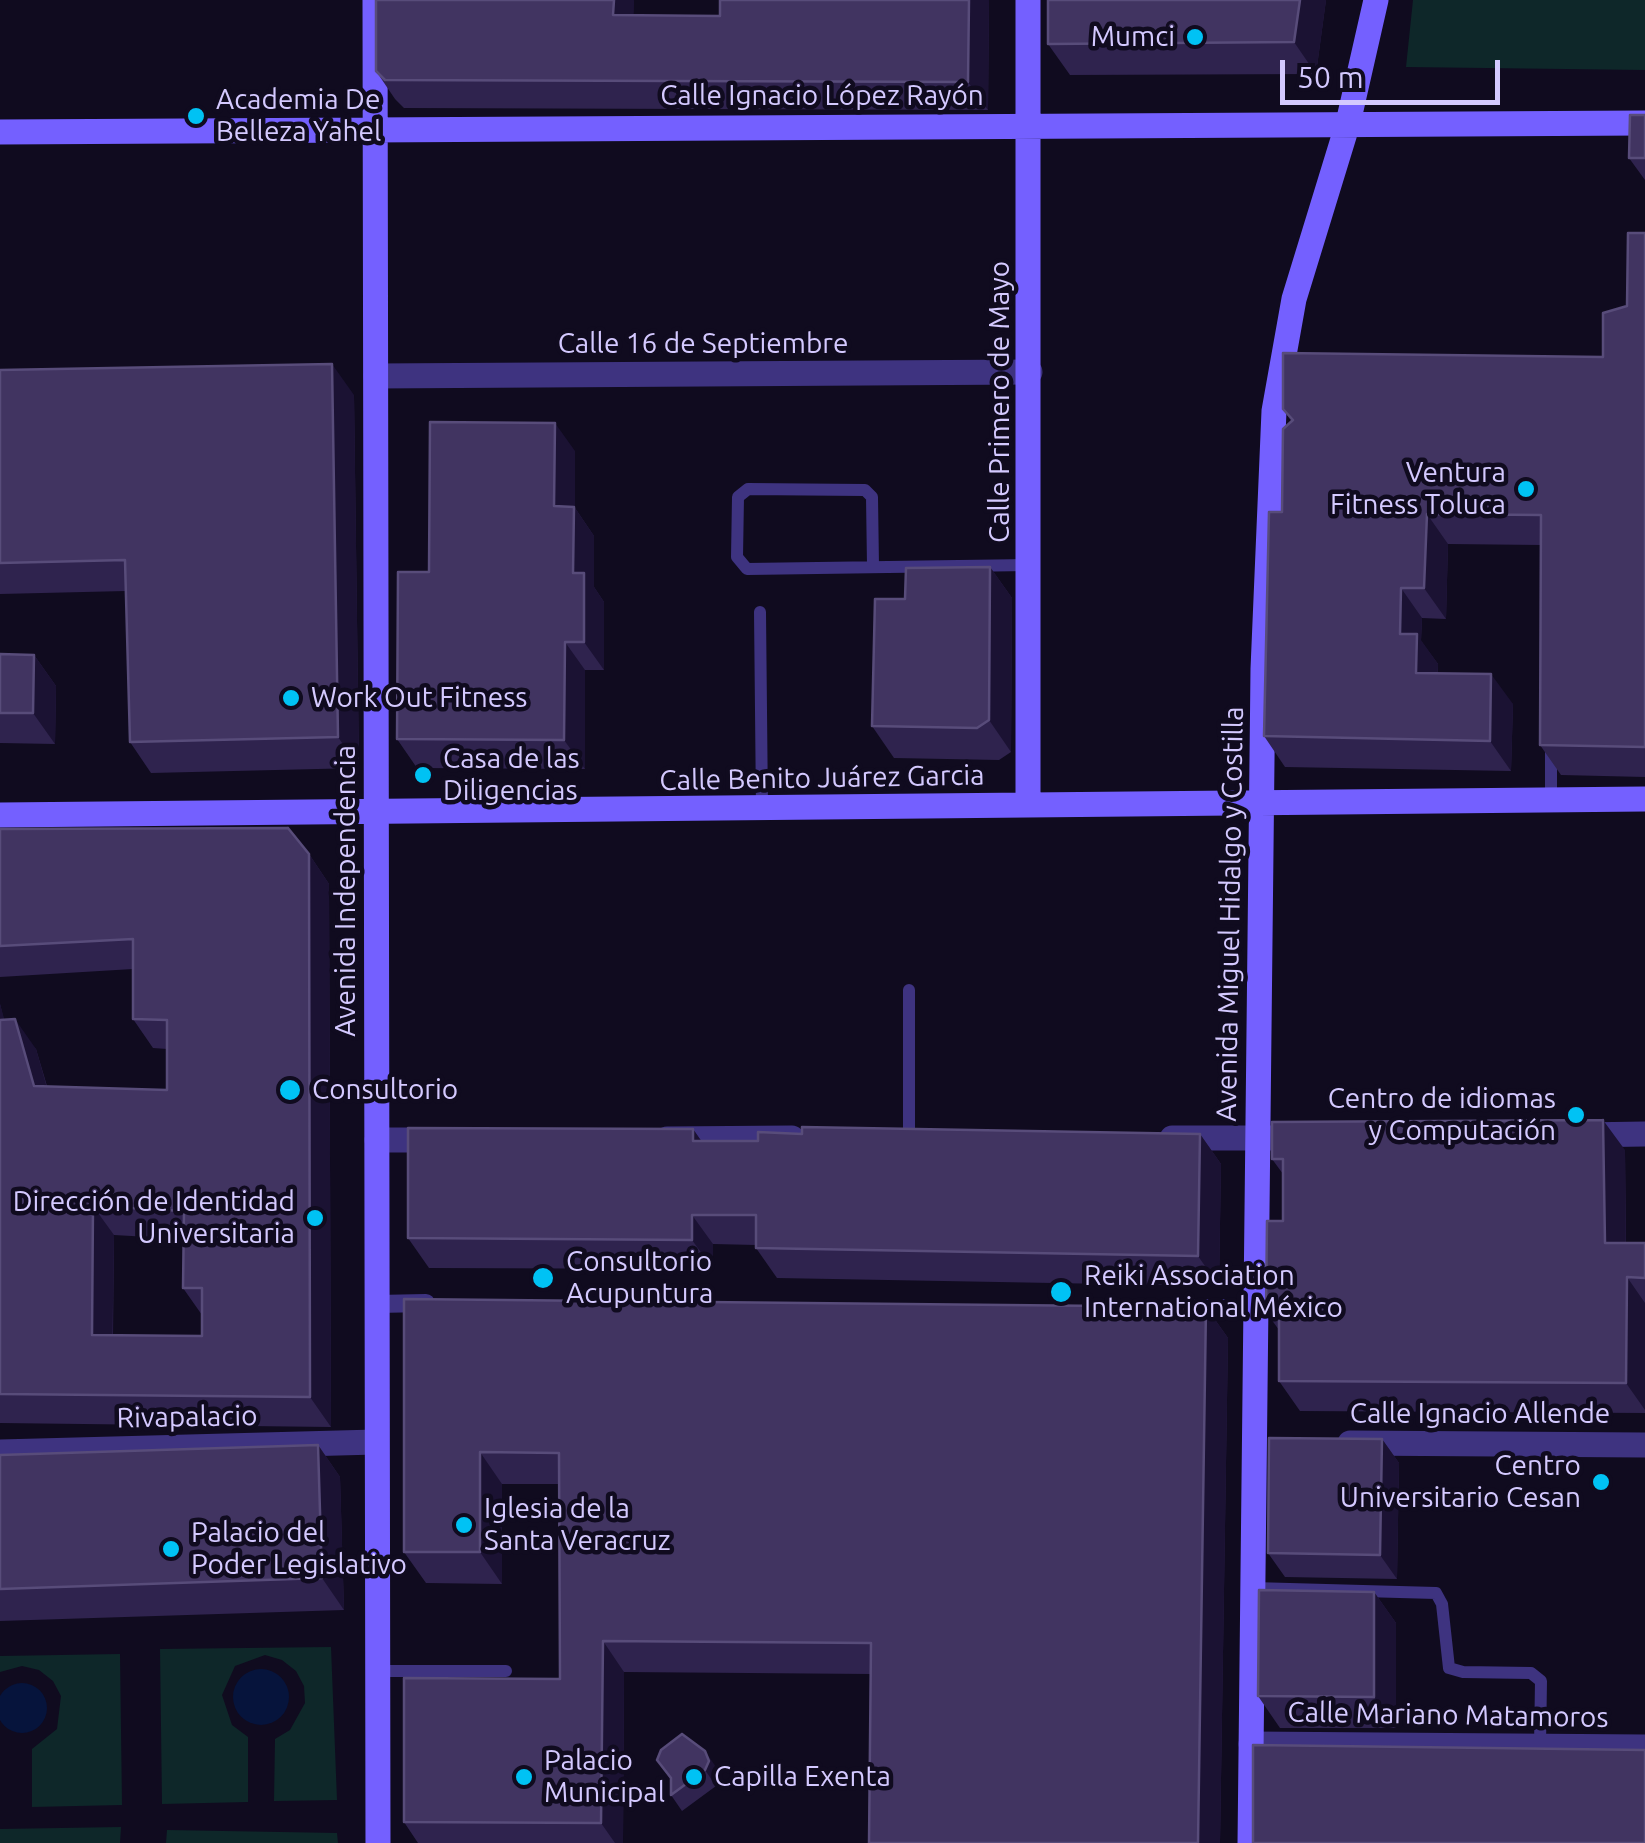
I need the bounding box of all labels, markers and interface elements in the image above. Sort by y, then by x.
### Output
place label: Mumci [1091,20,1175,54]
marker: Mumci [1184,26,1206,48]
scale bar [1285,40,1505,102]
text: 50 m [1297,60,1364,94]
street label: Calle Ignacio López Rayón [660,79,984,113]
place label: Academia De Belleza Yahel [216,83,381,149]
marker: Academia De Belleza Yahel [185,105,207,127]
street label: Calle Primero de Mayo [983,261,1017,543]
street label: Calle 16 de Septiembre [558,327,848,361]
place label: Ventura Fitness Toluca [1330,456,1506,522]
marker: Ventura Fitness Toluca [1515,478,1537,500]
place label: Work Out Fitness [311,681,527,715]
marker: Work Out Fitness [280,687,302,709]
street label: Avenida Miguel Hidalgo y Costilla [1210,706,1250,1122]
place label: Casa de las Diligencias [443,742,580,808]
street label: Avenida Independencia [329,745,363,1037]
street label: Calle Benito Juárez Garcia [659,758,985,798]
marker: Casa de las Diligencias [412,764,434,786]
place label: Consultorio [312,1073,458,1107]
marker: Consultorio [277,1077,303,1103]
place label: Centro de idiomas y Computación [1328,1082,1556,1148]
marker: Centro de idiomas y Computación [1565,1104,1587,1126]
place label: Dirección de Identidad Universitaria [13,1185,295,1251]
marker: Dirección de Identidad Universitaria [304,1207,326,1229]
place label: Consultorio Acupuntura [566,1245,714,1311]
place label: Reiki Association International México [1084,1259,1343,1325]
marker: Consultorio Acupuntura [530,1265,556,1291]
marker: Reiki Association International México [1048,1279,1074,1305]
street label: Calle Ignacio Allende [1350,1397,1610,1431]
street label: Rivapalacio [116,1399,258,1435]
place label: Centro Universitario Cesan [1340,1449,1581,1515]
marker: Centro Universitario Cesan [1590,1471,1612,1493]
place label: Iglesia de la Santa Veracruz [484,1492,671,1558]
marker: Iglesia de la Santa Veracruz [453,1514,475,1536]
place label: Palacio del Poder Legislativo [191,1516,407,1582]
marker: Palacio del Poder Legislativo [160,1538,182,1560]
street label: Calle Mariano Matamoros [1287,1695,1609,1735]
place label: Palacio Municipal [544,1744,665,1810]
place label: Capilla Exenta [714,1760,891,1794]
marker: Palacio Municipal [513,1766,535,1788]
marker: Capilla Exenta [683,1766,705,1788]

